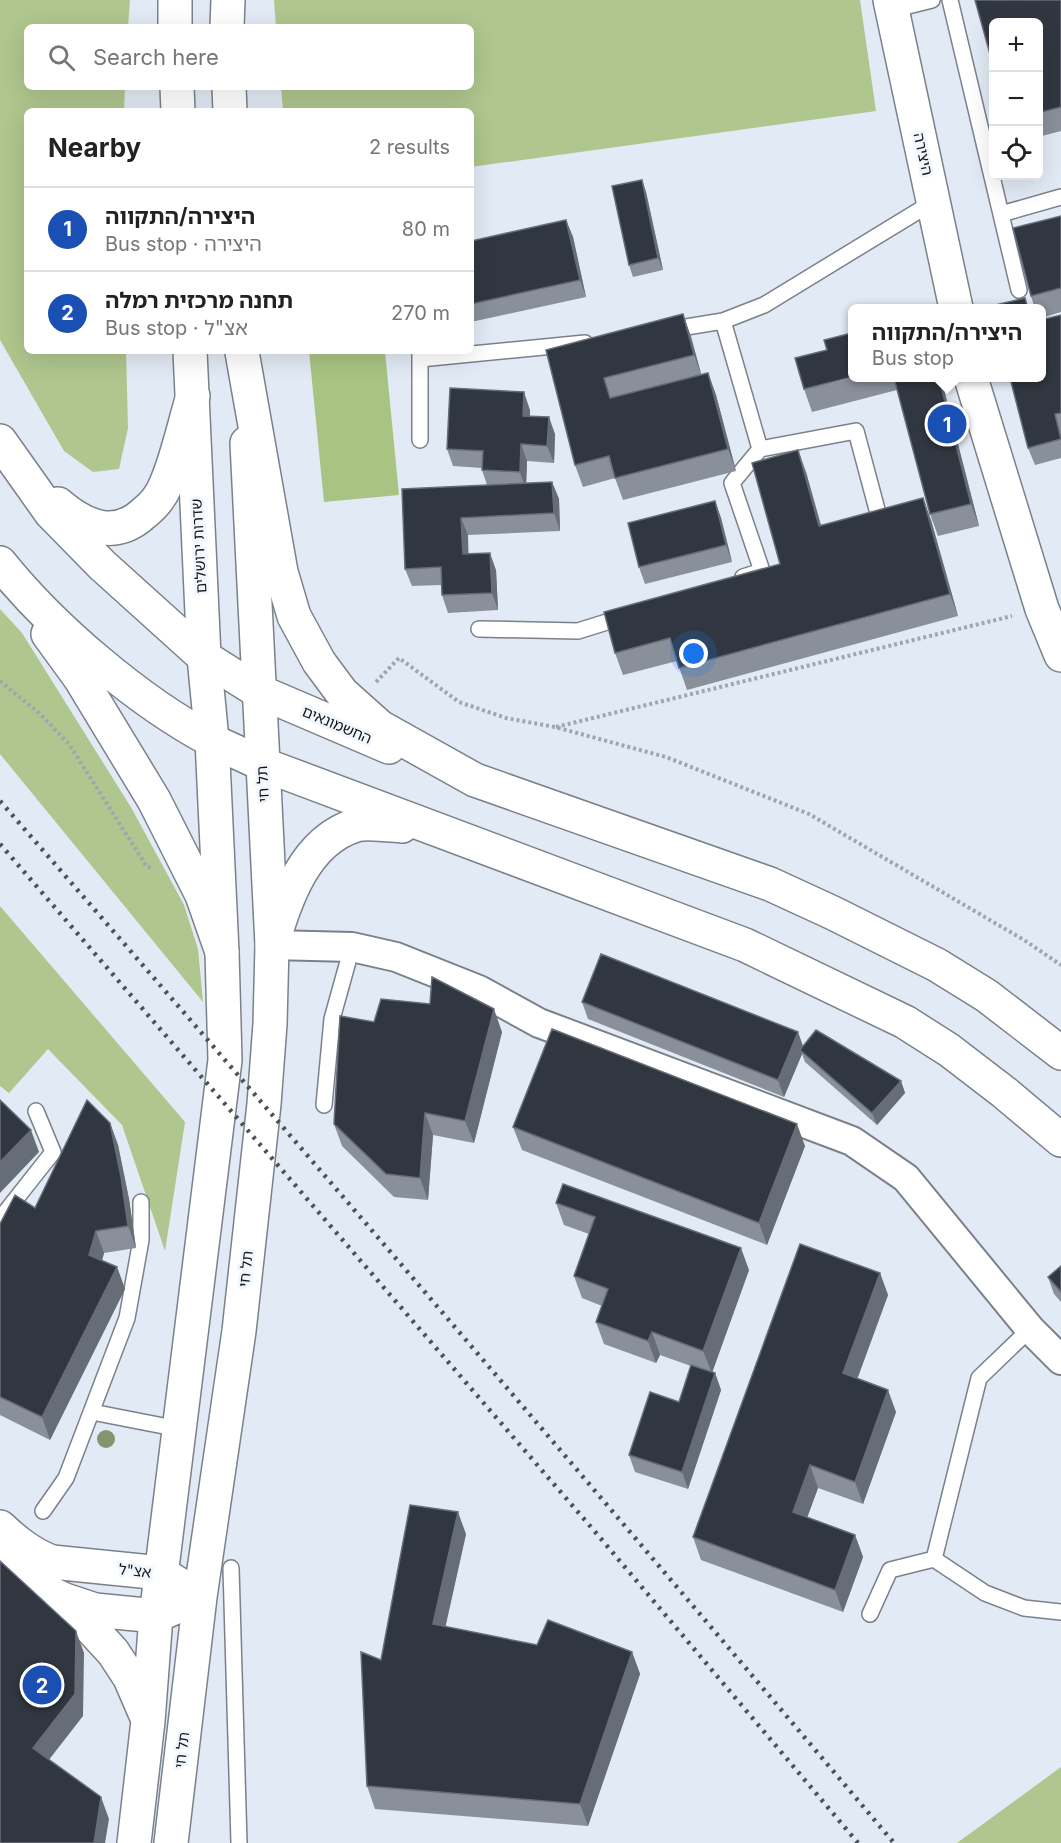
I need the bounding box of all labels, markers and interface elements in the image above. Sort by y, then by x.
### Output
map controls [989,18,1043,180]
button: + [989,18,1043,72]
search box [24,24,474,90]
icon: search [45,41,78,74]
text: Search here [93,44,219,70]
button: − [989,72,1043,126]
button: locate [989,126,1043,180]
street label: היצירה [910,131,937,177]
text: Nearby [48,132,141,163]
text: 2 results [369,135,450,159]
text: היצירה/התקווה [105,203,255,229]
text: 1 [63,217,72,241]
text: 80 m [402,217,450,241]
text: Bus stop · היצירה [105,232,262,256]
text: תחנה מרכזית רמלה [105,287,293,313]
text: 2 [61,301,74,325]
text: 270 m [391,301,450,325]
popup [848,304,1046,382]
text: Bus stop · אצ"ל [105,316,248,340]
text: היצירה/התקווה [872,319,1022,345]
text: Bus stop [872,346,954,370]
pin: 1 [928,402,966,446]
street label: שדרות ירושלים [187,498,210,594]
your location [679,639,708,668]
street label: החשמונאים [300,701,375,748]
street label: תל חי [252,765,273,803]
street label: תל חי [234,1250,257,1288]
street label: אצ"ל [118,1559,152,1582]
pin: 2 [22,1662,62,1708]
street label: תל חי [170,1731,193,1769]

